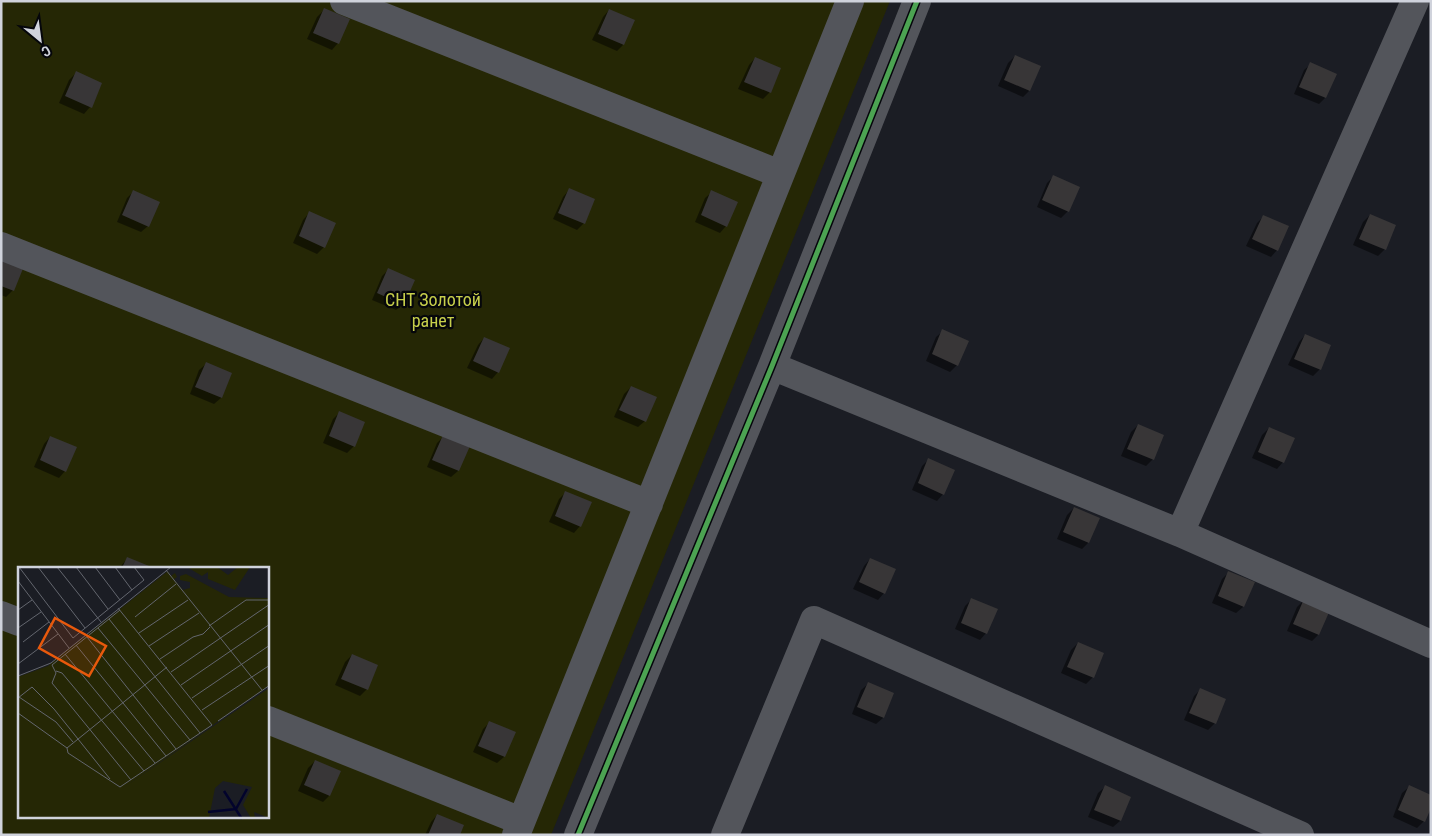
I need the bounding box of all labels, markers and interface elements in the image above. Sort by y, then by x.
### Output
north arrow [15,15,65,65]
text: С [39,42,54,60]
park label: СНТ Золотой ранет [385,289,481,331]
inset map [18,567,269,818]

